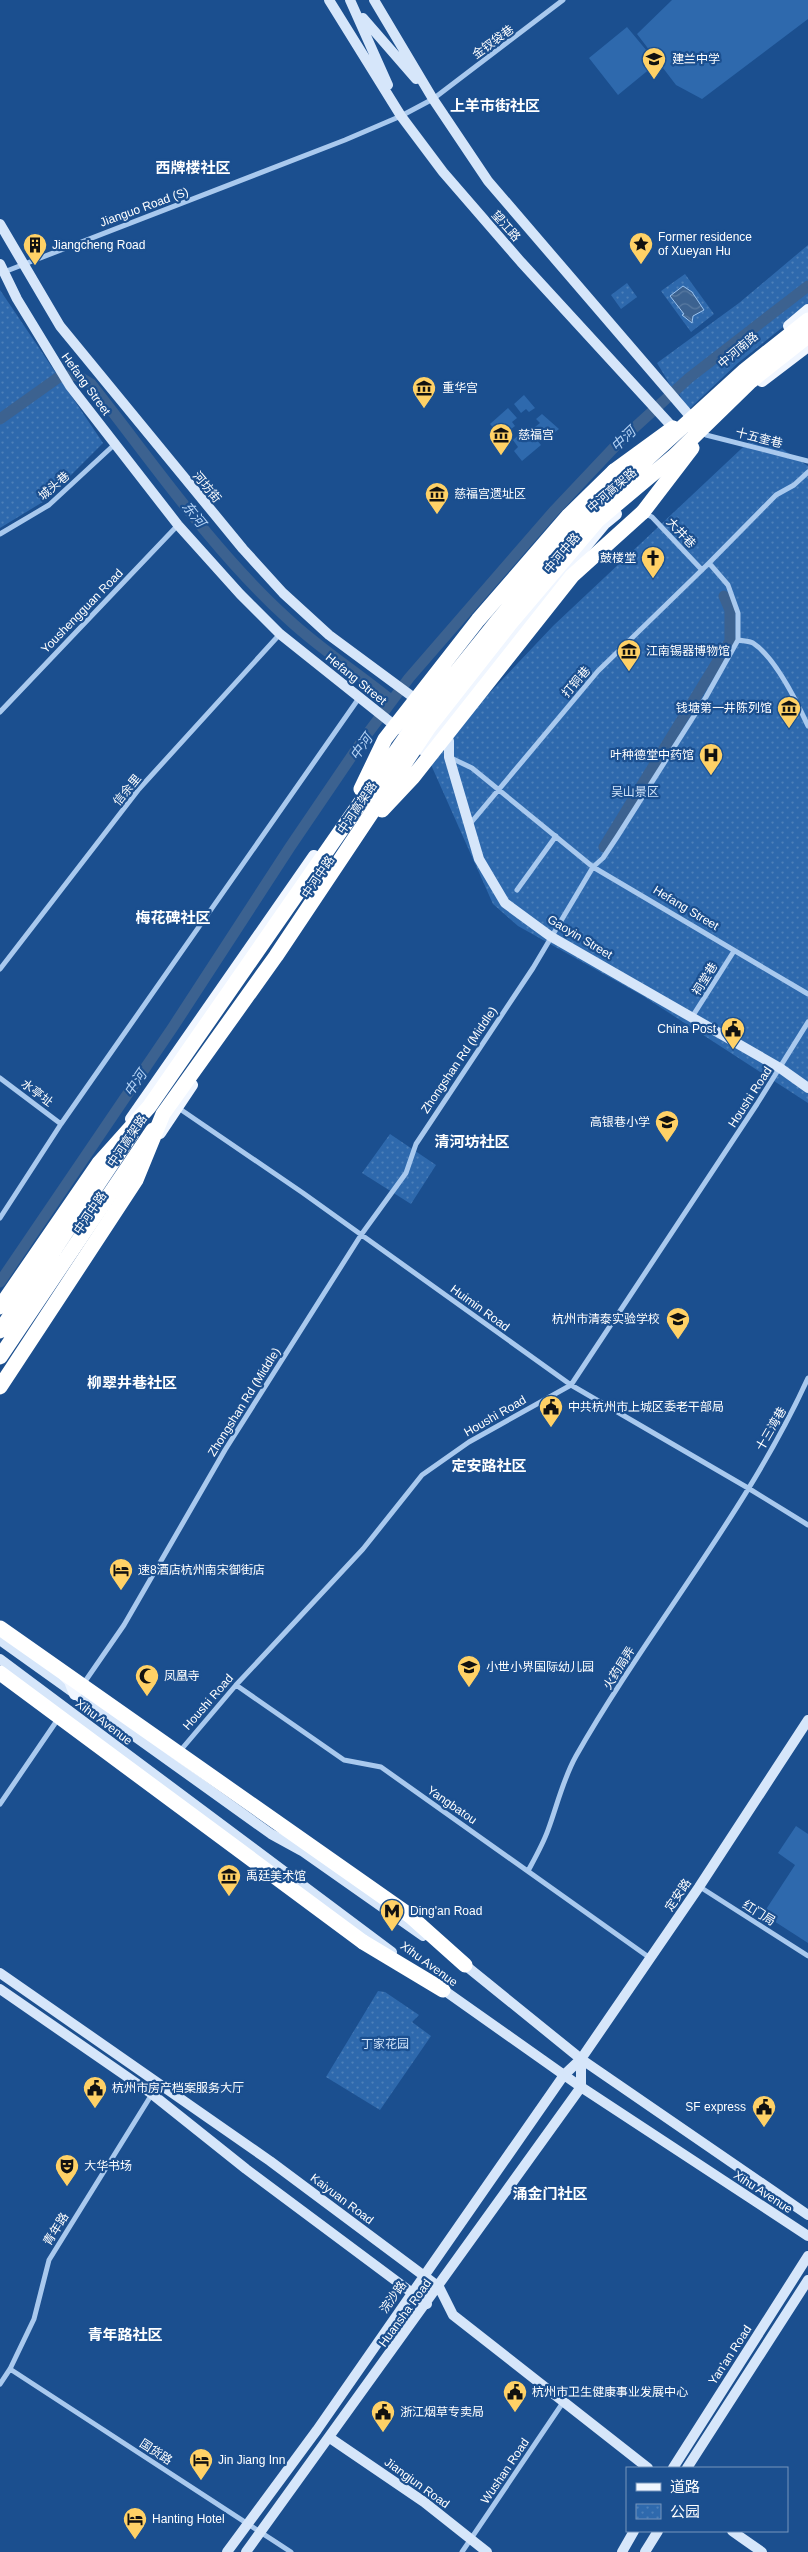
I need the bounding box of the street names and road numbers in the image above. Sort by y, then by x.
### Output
street label: 金钗袋巷 [469,22,517,62]
street label: Jianguo Road (S) [98,184,190,230]
street label: 望江路 [489,208,523,244]
street label: 中河南路 [715,329,761,371]
street label: Hefang Street [59,350,114,419]
street label: 十五奎巷 [734,425,784,451]
street label: 中河高架路 [585,465,639,515]
street label: 城头巷 [36,469,72,503]
street label: 河坊街 [190,469,224,505]
street label: 大井巷 [664,515,698,551]
street label: 中河中路 [541,530,583,576]
street label: Youshengguan Road [38,566,126,656]
street label: Hefang Street [323,650,390,708]
street label: 打铜巷 [559,664,593,700]
street label: 信余里 [110,772,144,808]
street label: 中河高架路 [334,779,380,837]
street label: 中河中路 [299,853,337,901]
street label: Hefang Street [651,883,722,933]
street label: Gaoyin Street [545,912,616,962]
street label: 祠堂巷 [690,960,720,998]
street label: Zhongshan Rd (Middle) [418,1004,500,1116]
street label: Houshi Road [725,1064,775,1130]
street label: 水亭址 [18,1077,56,1109]
street label: 中河高架路 [104,1112,150,1170]
street label: 中河中路 [71,1189,109,1237]
street label: Huimin Road [448,1282,512,1334]
street label: Zhongshan Rd (Middle) [205,1345,283,1459]
street label: Houshi Road [461,1393,529,1439]
street label: 十三湾巷 [753,1405,789,1453]
street label: 火药局弄 [600,1644,638,1692]
street label: Houshi Road [180,1671,236,1733]
street label: Xihu Avenue [73,1696,135,1748]
street label: Yangbatou [425,1783,479,1827]
street label: 定安路 [662,1876,694,1914]
street label: 红门局 [740,1898,778,1928]
street label: Xihu Avenue [398,1939,461,1990]
street label: Xihu Avenue [731,2168,795,2216]
street label: Kaiyuan Road [308,2171,376,2227]
street label: 青年路 [41,2210,71,2248]
street label: Huansha Road [376,2276,434,2350]
street label: 浣沙路 [377,2278,409,2316]
street label: Yan'an Road [706,2323,754,2387]
street label: 国货路 [137,2436,175,2468]
street label: Wushan Road [478,2436,532,2506]
street label: Jiangjun Road [382,2455,452,2511]

